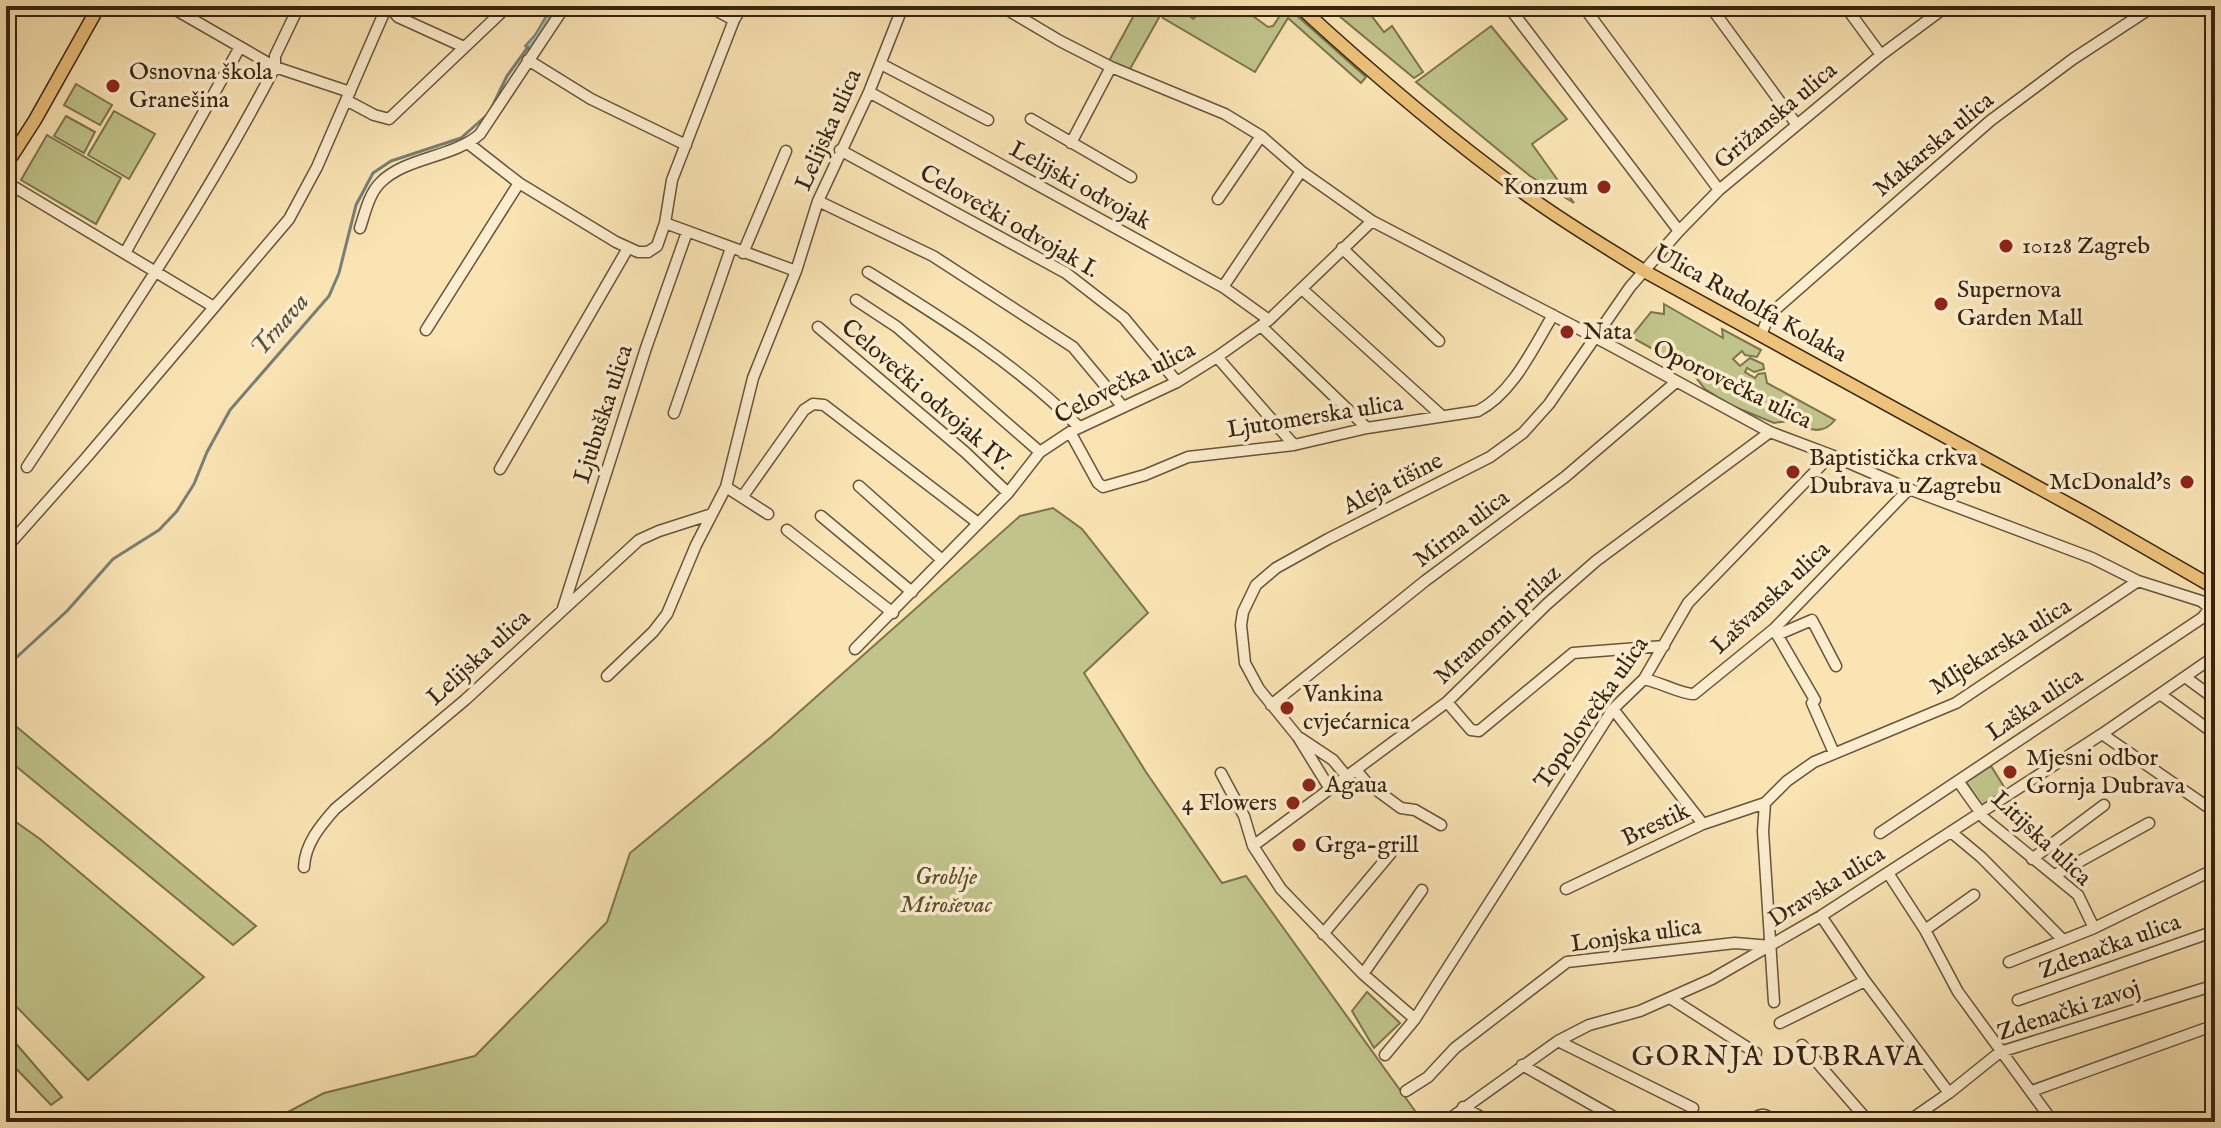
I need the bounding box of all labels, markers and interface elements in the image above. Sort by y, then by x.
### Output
street label: Grižanska ulica [1708,55,1844,177]
place label: Osnovna škola Granešina [129,57,273,116]
street label: Lelijska ulica [788,64,870,196]
marker: Osnovna škola Granešina [104,77,122,95]
street label: Makarska ulica [1867,85,2001,204]
street label: Lelijski odvojak [1004,134,1157,238]
street label: Celovečki odvojak I. [914,158,1104,286]
place label: Konzum [1503,172,1588,203]
marker: Konzum [1595,178,1613,196]
place label: 10128 Zagreb [2022,231,2150,262]
marker: 10128 Zagreb [1997,237,2015,255]
street label: Ulica Rudolfa Kolaka [1648,238,1853,370]
place label: Supernova Garden Mall [1957,275,2084,334]
water label: Trnava [243,286,317,364]
marker: Supernova Garden Mall [1932,295,1950,313]
street label: Celovečki odvojak IV. [834,312,1018,478]
place label: Nata [1583,317,1633,348]
marker: Nata [1558,323,1576,341]
street label: Oporovečka ulica [1647,333,1817,437]
street label: Celovečka ulica [1050,334,1201,432]
street label: Ljubuška ulica [567,340,641,487]
street label: Ljutomerska ulica [1225,388,1406,446]
place label: Baptistička crkva Dubrava u Zagrebu [1809,443,2001,502]
street label: Aleja tišine [1337,446,1448,523]
marker: Baptistička crkva Dubrava u Zagrebu [1784,463,1802,481]
place label: McDonald's [2049,467,2171,498]
marker: McDonald's [2178,473,2196,491]
street label: Mirna ulica [1408,482,1517,575]
street label: Lašvanska ulica [1705,534,1838,661]
street label: Mramorni prilaz [1428,558,1568,692]
street label: Mljekarska ulica [1925,591,2078,703]
street label: Lelijska ulica [420,603,538,713]
street label: Topolovečka ulica [1528,630,1657,795]
street label: Laška ulica [1981,661,2090,749]
place label: Vankina cvjećarnica [1302,679,1411,738]
marker: Vankina cvjećarnica [1278,699,1296,717]
place label: Mjesni odbor Gornja Dubrava [2026,743,2186,802]
marker: Mjesni odbor Gornja Dubrava [2001,763,2019,781]
place label: Agaua [1324,770,1388,801]
marker: Agaua [1300,776,1318,794]
street label: Litijska ulica [1984,784,2098,894]
place label: 4 Flowers [1182,788,1277,819]
marker: 4 Flowers [1284,794,1302,812]
street label: Brestik [1617,796,1695,854]
place label: Grga-grill [1315,830,1419,861]
marker: Grga-grill [1290,836,1308,854]
street label: Dravska ulica [1763,839,1892,935]
park label: Groblje Miroševac [900,862,993,921]
street label: Zdenačka ulica [2035,907,2186,987]
street label: Lonjska ulica [1569,911,1704,960]
street label: Zdenački zavoj [1993,973,2145,1049]
district label: GORNJA DUBRAVA [1631,1040,1925,1075]

